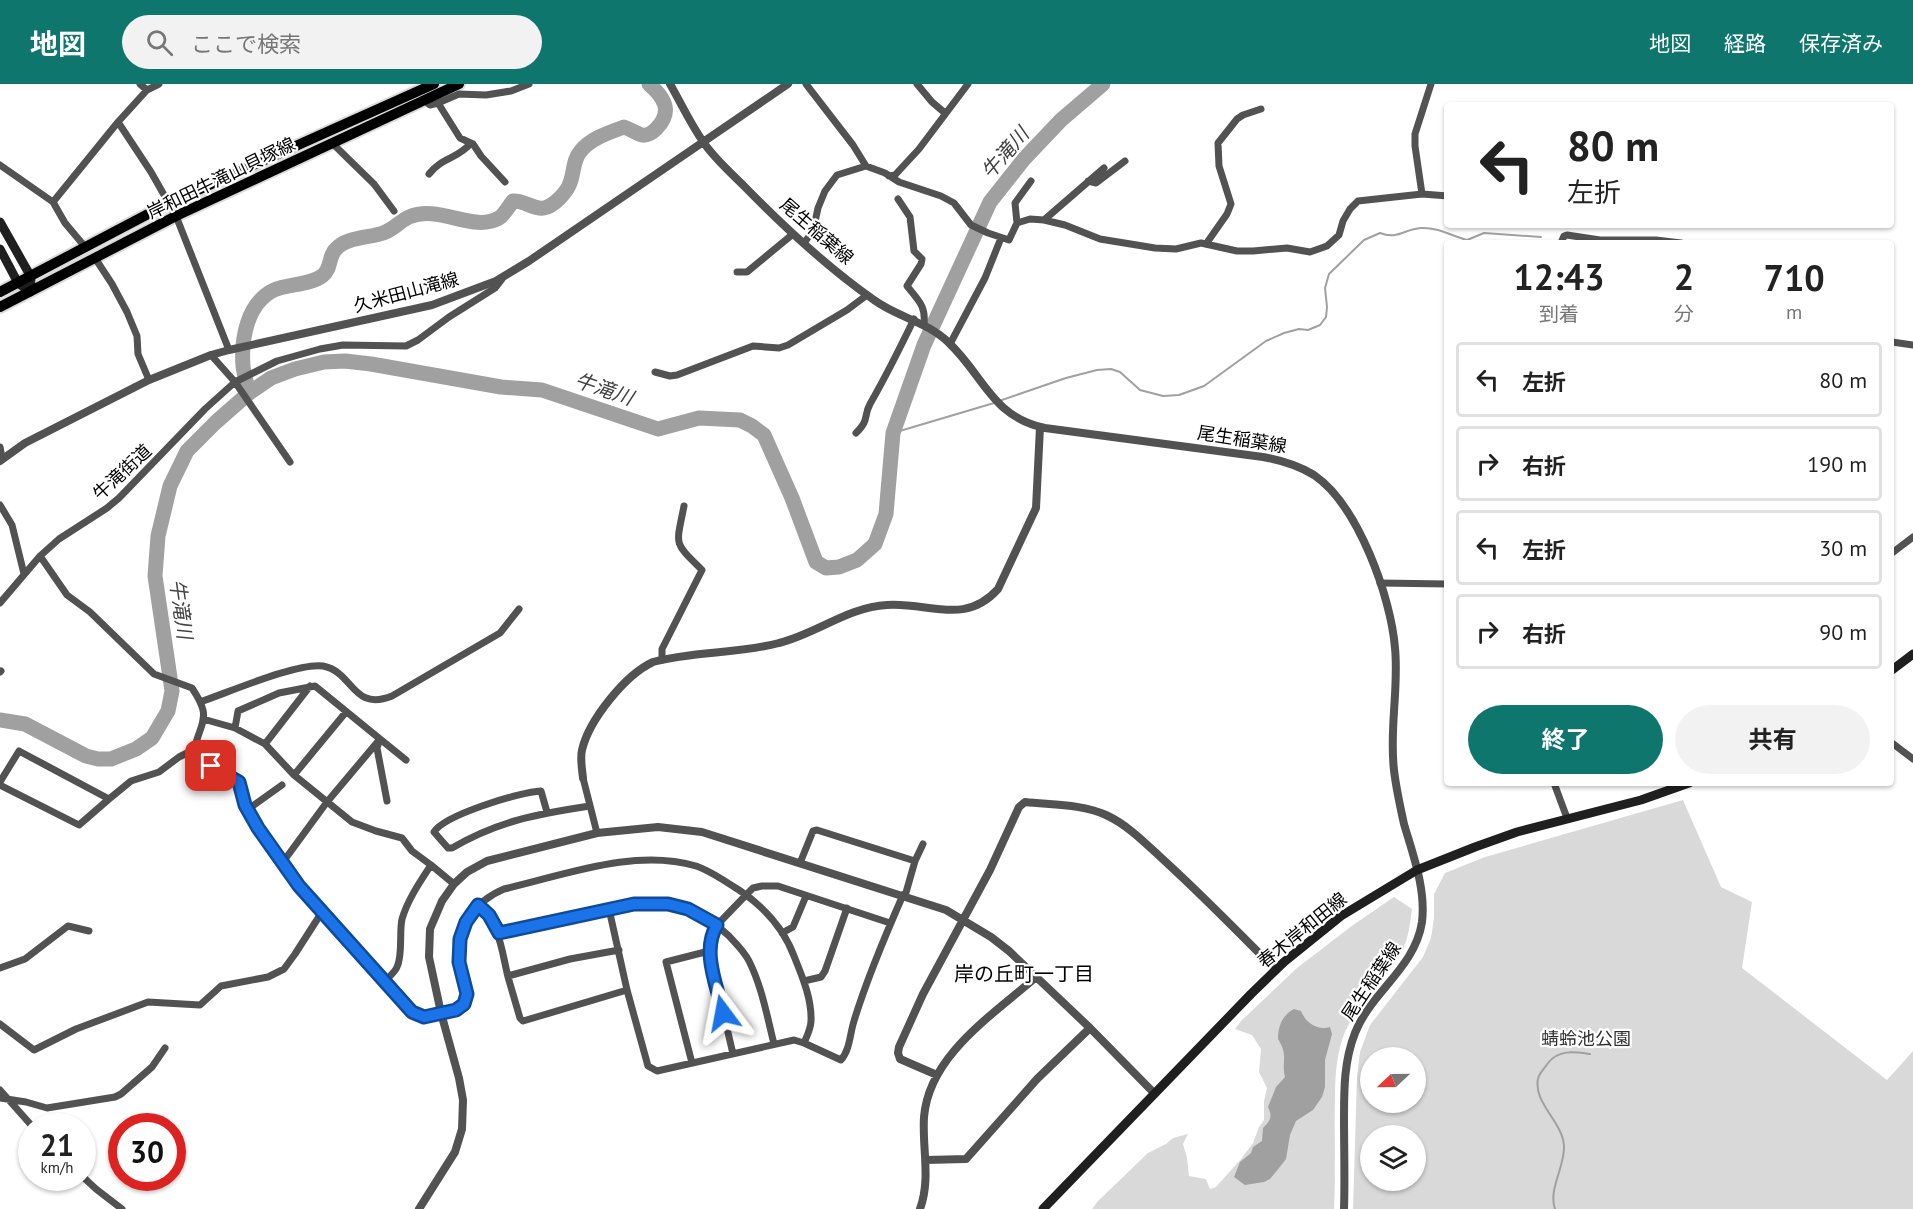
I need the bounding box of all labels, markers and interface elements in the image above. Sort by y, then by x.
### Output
search box [122,15,542,69]
text: 地図 [30,25,86,62]
icon: search [143,26,176,59]
text: ここで検索 [191,30,301,58]
text: 地図 [1649,30,1691,57]
text: 経路 [1724,30,1766,57]
text: 保存済み [1799,30,1883,57]
text: 80 m [1567,118,1659,173]
water label: 牛滝川 [976,120,1036,184]
icon: left [1468,126,1546,204]
street label: 岸和田牛滝山貝塚線 [143,132,299,224]
text: 左折 [1567,175,1621,209]
street label: 尾生稲葉線 [775,193,859,269]
text: 12:43 [1513,253,1605,300]
text: 2 [1674,253,1694,300]
text: 710 [1763,254,1825,301]
street label: 久米田山滝線 [351,267,461,317]
text: m [1786,299,1802,325]
text: 到着 [1539,301,1579,327]
text: 分 [1674,301,1694,327]
icon: left [1471,363,1504,396]
text: 80 m [1819,366,1867,394]
water label: 牛滝川 [571,367,638,412]
text: 左折 [1522,368,1566,396]
street label: 尾生稲葉線 [1196,421,1288,457]
street label: 牛滝街道 [88,439,156,505]
icon: right [1471,447,1504,480]
text: 190 m [1807,450,1867,478]
text: 右折 [1522,452,1566,480]
icon: left [1471,531,1504,564]
text: 30 m [1819,534,1867,562]
text: 左折 [1522,536,1566,564]
water label: 牛滝川 [164,577,198,642]
icon: right [1471,615,1504,648]
text: 90 m [1819,618,1867,646]
text: 右折 [1522,620,1566,648]
button: 終了 [1468,705,1663,774]
button: 共有 [1675,705,1870,774]
pin [185,740,236,791]
icon: arrive [194,749,227,782]
street label: 春木岸和田線 [1253,887,1351,973]
street label: 尾生稲葉線 [1336,937,1406,1025]
district label: 岸の丘町一丁目 [954,961,1094,987]
position arrow [691,981,755,1045]
park label: 蜻蛉池公園 [1541,1027,1631,1050]
north arrow [1360,1047,1426,1113]
map controls [1360,1047,1426,1191]
speed limit sign: 30 [108,1113,186,1191]
text: 21 [40,1125,74,1164]
button: layers [1360,1125,1426,1191]
text: km/h [41,1158,73,1177]

